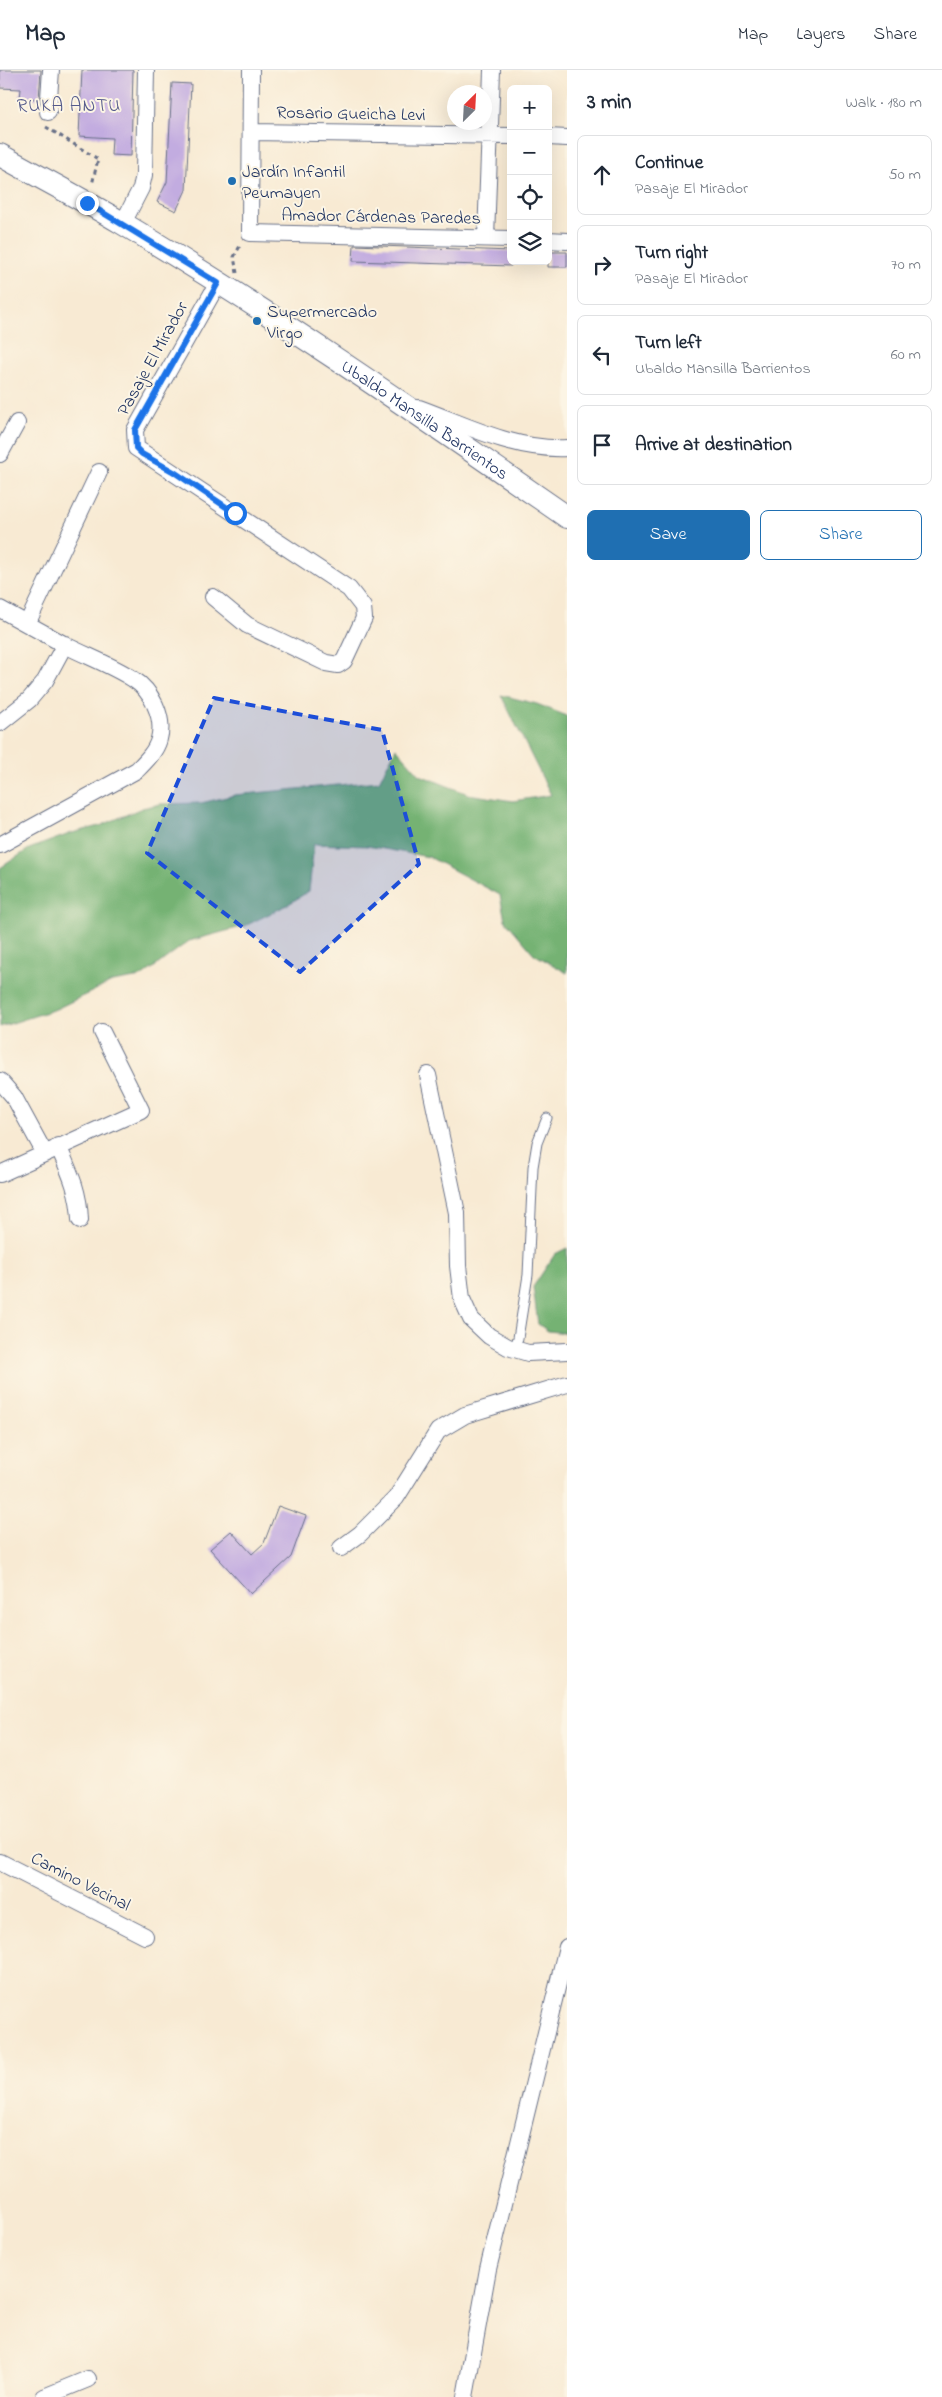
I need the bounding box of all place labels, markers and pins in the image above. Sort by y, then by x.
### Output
place label: Jardín Infantil Peumayen [242,160,345,207]
marker: Jardín Infantil Peumayen [226,175,238,187]
place label: Supermercado Virgo [266,300,377,348]
marker: Supermercado Virgo [251,315,263,327]

